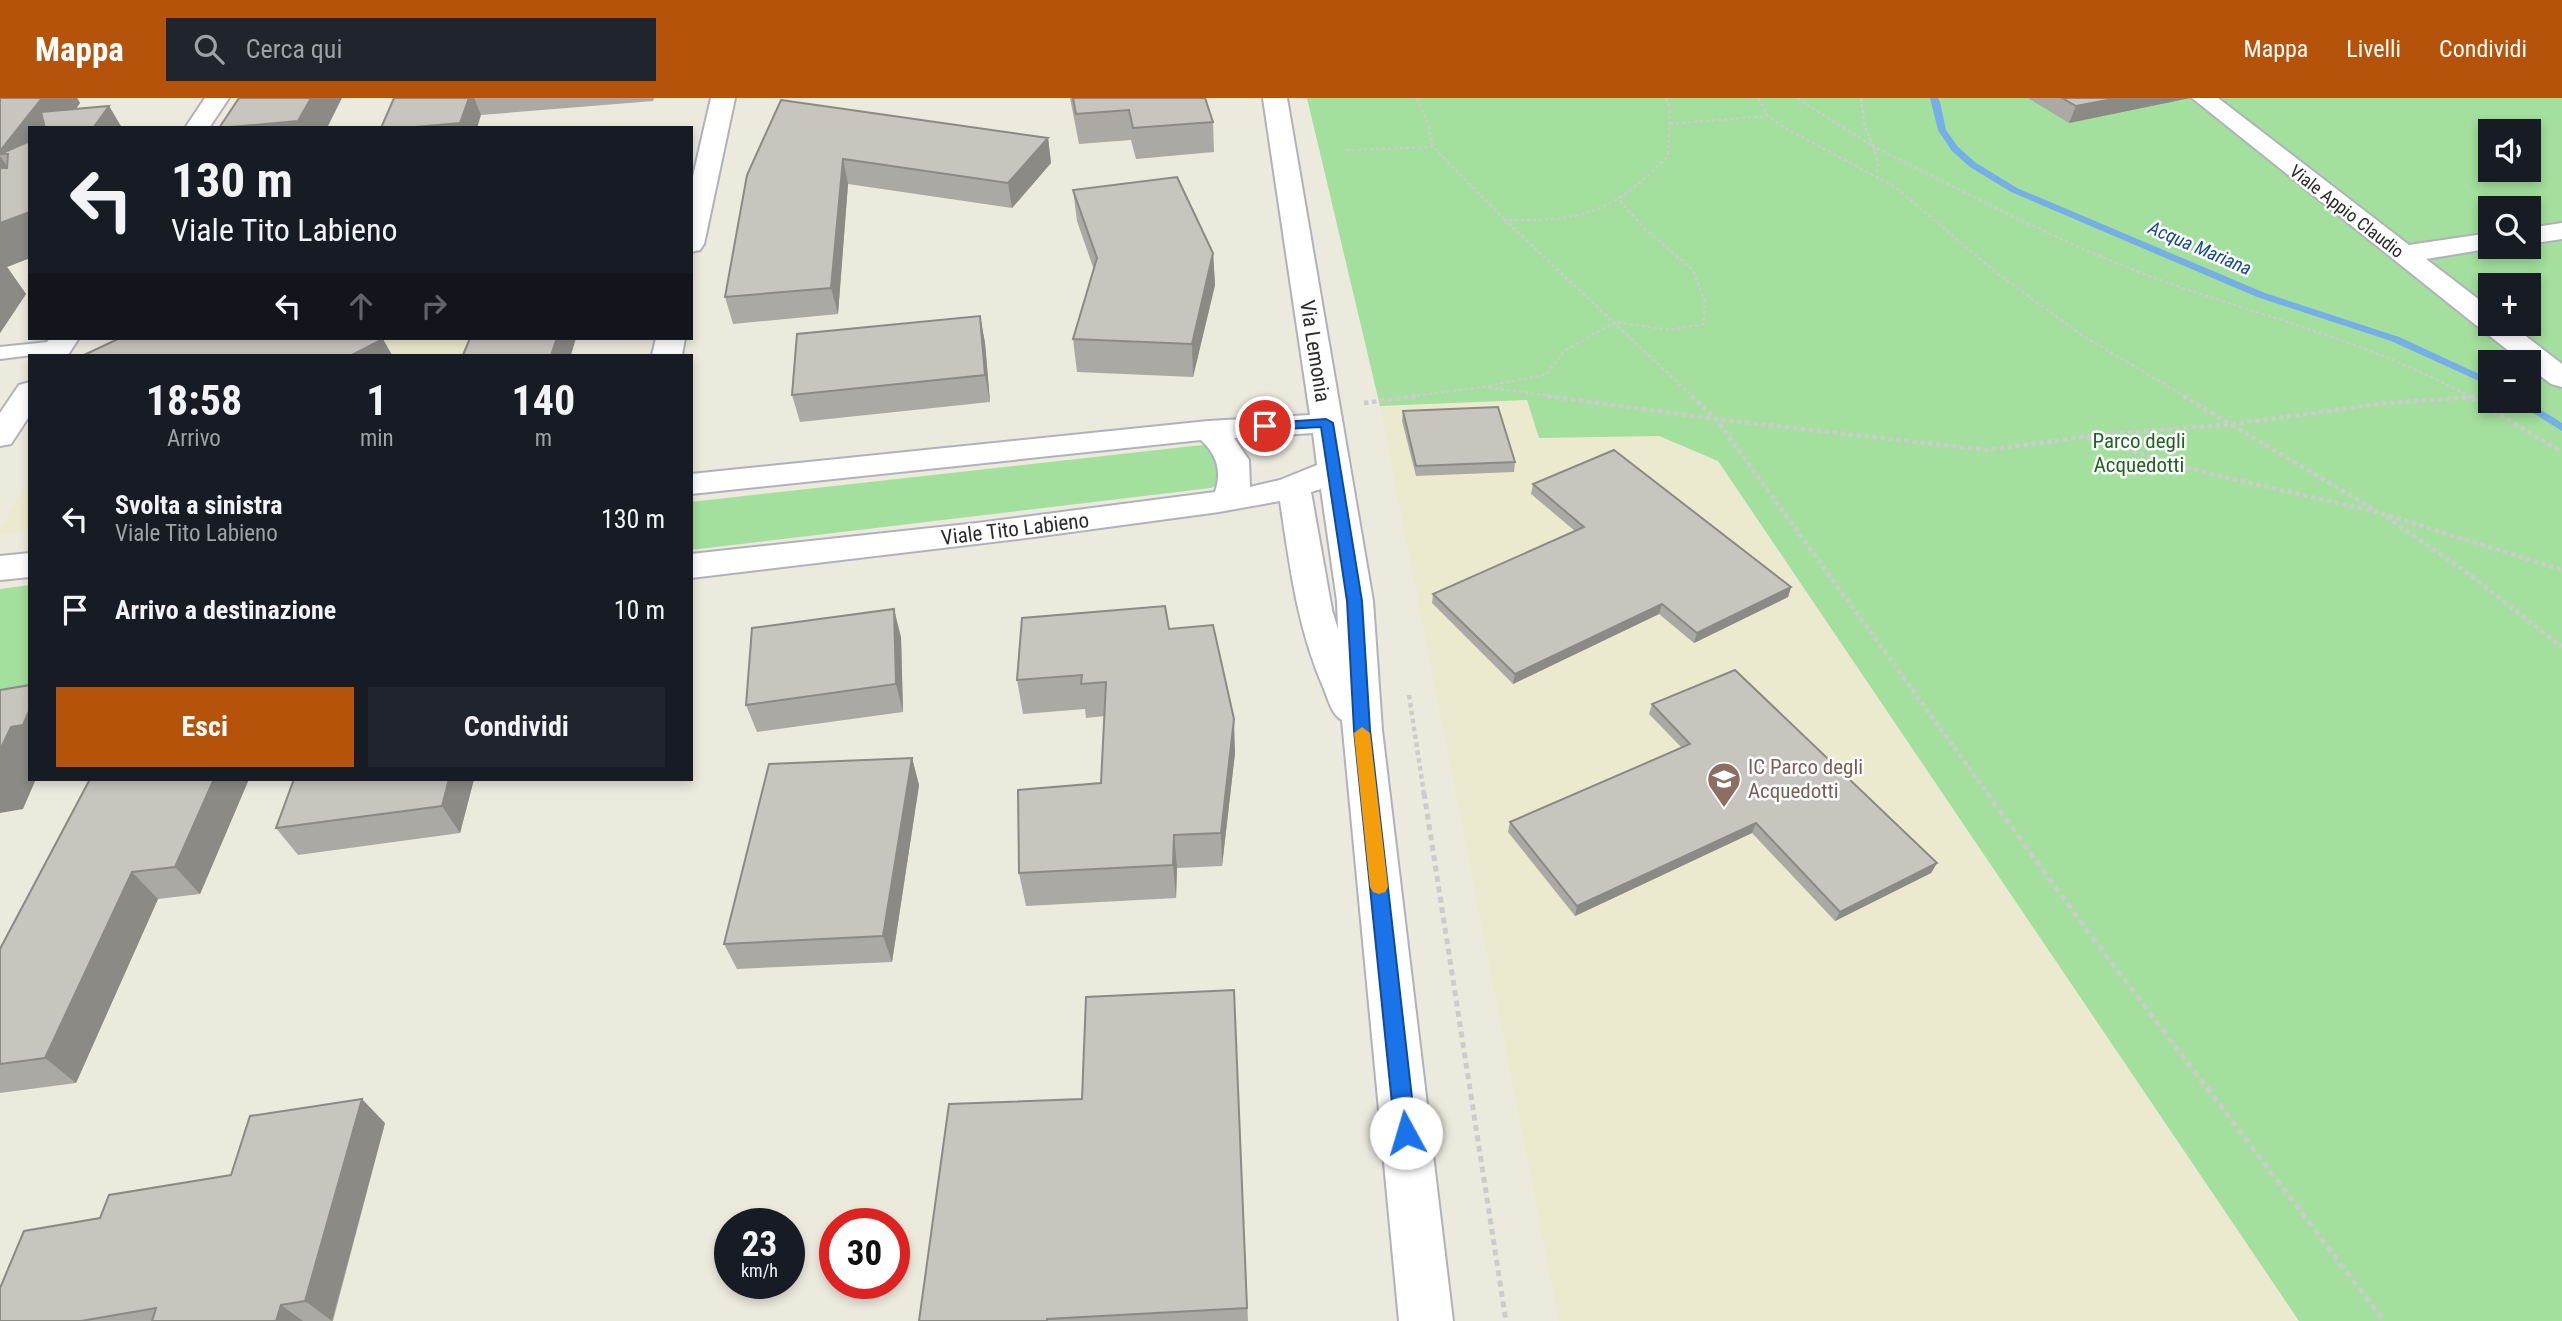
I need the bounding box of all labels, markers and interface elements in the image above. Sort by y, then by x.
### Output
search box [166,18,656,81]
text: Mappa [35,30,124,69]
icon: search [190,30,228,68]
text: Cerca qui [246,34,342,64]
text: Mappa [2244,35,2308,63]
text: Livelli [2346,35,2401,63]
text: Condividi [2439,35,2527,63]
map controls [2478,119,2541,413]
button: sound [2478,119,2541,182]
text: 130 m [171,152,293,209]
icon: left [56,154,147,245]
street label: Viale Appio Claudio [2286,160,2408,262]
button: search [2478,196,2541,259]
text: Viale Tito Labieno [171,211,397,249]
water label: Acqua Mariana [2144,216,2255,280]
button: + [2478,273,2541,336]
icon: left [269,287,307,325]
icon: ahead [342,287,380,325]
icon: right [415,287,453,325]
street label: Via Lemonia [1295,298,1335,404]
button: − [2478,350,2541,413]
text: 18:58 [146,376,242,425]
text: 1 [366,376,387,425]
text: 140 [511,376,575,425]
pin [1235,396,1295,456]
icon: arrive [1246,407,1284,445]
text: Arrivo [167,425,221,452]
text: min [360,425,394,452]
text: m [535,425,552,452]
park label: Parco degli Acquedotti [2092,429,2186,477]
text: Svolta a sinistra [115,490,282,520]
icon: left [56,500,94,538]
text: 130 m [601,504,665,534]
street label: Viale Tito Labieno [940,508,1090,550]
text: Viale Tito Labieno [115,520,278,547]
icon: arrive [56,591,94,629]
text: Arrivo a destinazione [115,595,336,625]
text: 10 m [614,595,665,625]
button: Esci [56,687,354,767]
button: Condividi [368,687,665,767]
place label: IC Parco degli Acquedotti [1748,755,1863,803]
school or university icon: IC Parco degli Acquedotti [1705,760,1743,809]
position arrow [1369,1096,1443,1170]
speed limit sign: 30 [819,1208,910,1299]
text: 23 [742,1224,777,1265]
text: km/h [741,1260,778,1281]

